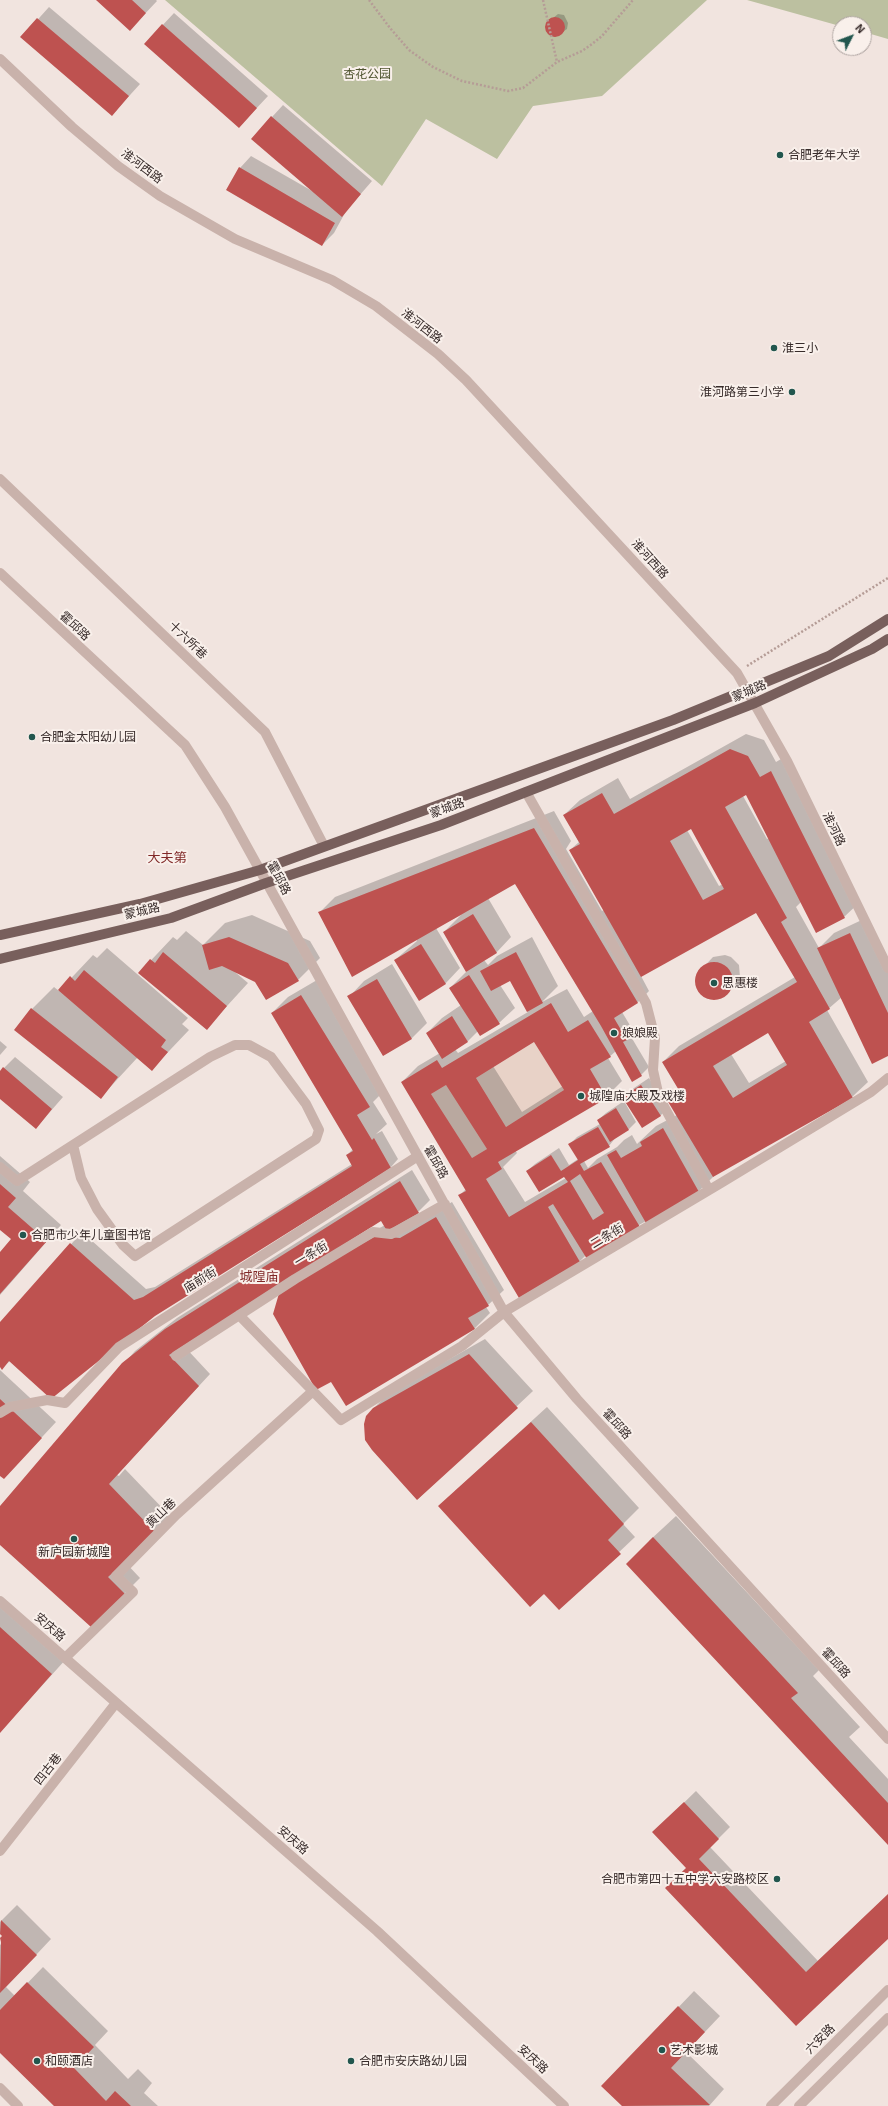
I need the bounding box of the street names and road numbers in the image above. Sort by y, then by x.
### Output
street label: 淮河西路 [118,146,166,186]
street label: 淮河西路 [399,306,445,346]
street label: 淮河西路 [629,536,671,582]
street label: 霍邱路 [57,608,93,644]
street label: 十六所巷 [166,618,210,662]
street label: 蒙城路 [730,677,768,705]
street label: 蒙城路 [428,795,466,821]
street label: 淮河路 [820,810,848,848]
street label: 霍邱路 [264,859,294,897]
street label: 蒙城路 [123,900,161,922]
street label: 霍邱路 [421,1143,451,1181]
street label: 二条街 [588,1221,626,1251]
street label: 一条街 [292,1239,330,1269]
street label: 庙前街 [181,1264,219,1296]
street label: 霍邱路 [600,1406,634,1442]
street label: 黄山巷 [143,1495,179,1531]
street label: 安庆路 [32,1610,68,1644]
street label: 霍邱路 [819,1645,853,1681]
street label: 四古巷 [31,1750,65,1788]
street label: 安庆路 [275,1823,311,1857]
street label: 六安路 [802,2021,838,2057]
street label: 安庆路 [515,2041,551,2077]

